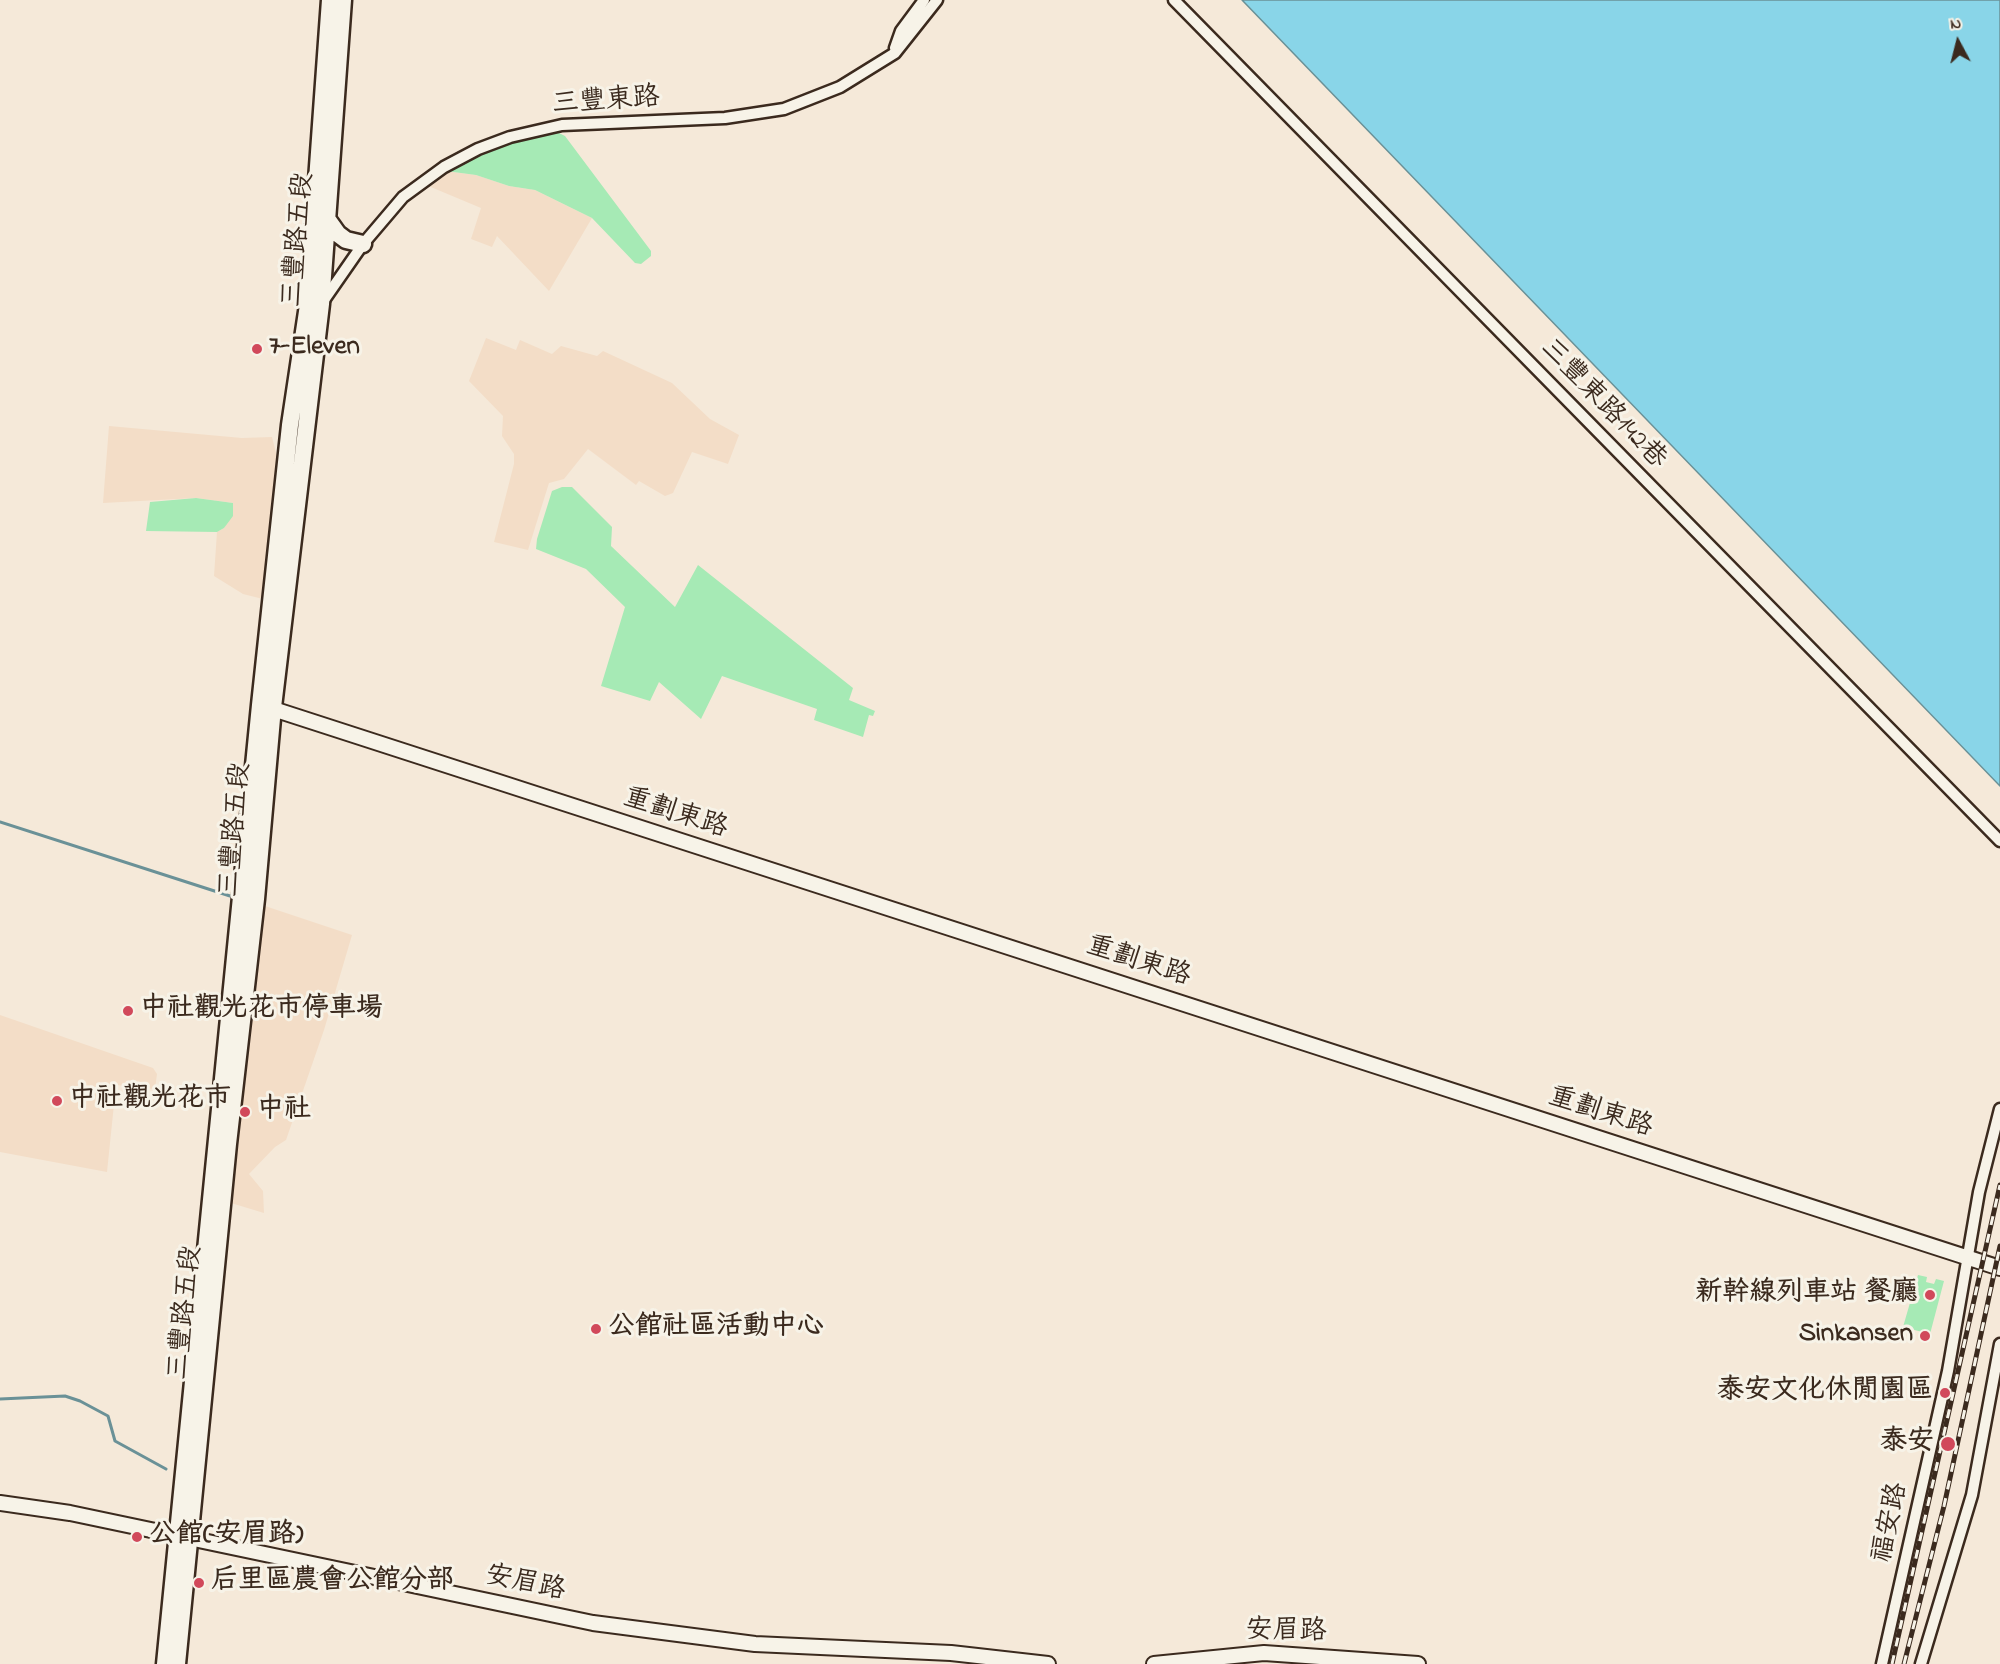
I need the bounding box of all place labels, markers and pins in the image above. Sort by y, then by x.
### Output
place label: 7-Eleven [269,333,360,365]
marker: 7-Eleven [250,342,264,356]
place label: 中社觀光花市停車場 [140,995,383,1027]
marker: 中社觀光花市停車場 [121,1004,135,1018]
place label: 中社觀光花市 [69,1085,231,1117]
marker: 中社觀光花市 [50,1094,64,1108]
place label: 中社 [257,1096,311,1128]
marker: 中社 [238,1105,252,1119]
place label: 新幹線列車站 餐廳 [1695,1279,1918,1311]
marker: 新幹線列車站 餐廳 [1923,1288,1937,1302]
place label: 公館社區活動中心 [608,1313,824,1345]
place label: Sinkansen [1799,1320,1913,1352]
marker: 公館社區活動中心 [589,1322,603,1336]
marker: Sinkansen [1918,1329,1932,1343]
place label: 泰安文化休閒園區 [1717,1377,1933,1409]
marker: 泰安文化休閒園區 [1938,1386,1952,1400]
place label: 泰安 [1880,1428,1934,1460]
marker: 泰安 [1939,1435,1957,1453]
place label: 公館(安眉路) [149,1521,303,1553]
marker: 公館(安眉路) [130,1530,144,1544]
place label: 后里區農會公館分部 [211,1567,454,1599]
marker: 后里區農會公館分部 [192,1576,206,1590]

